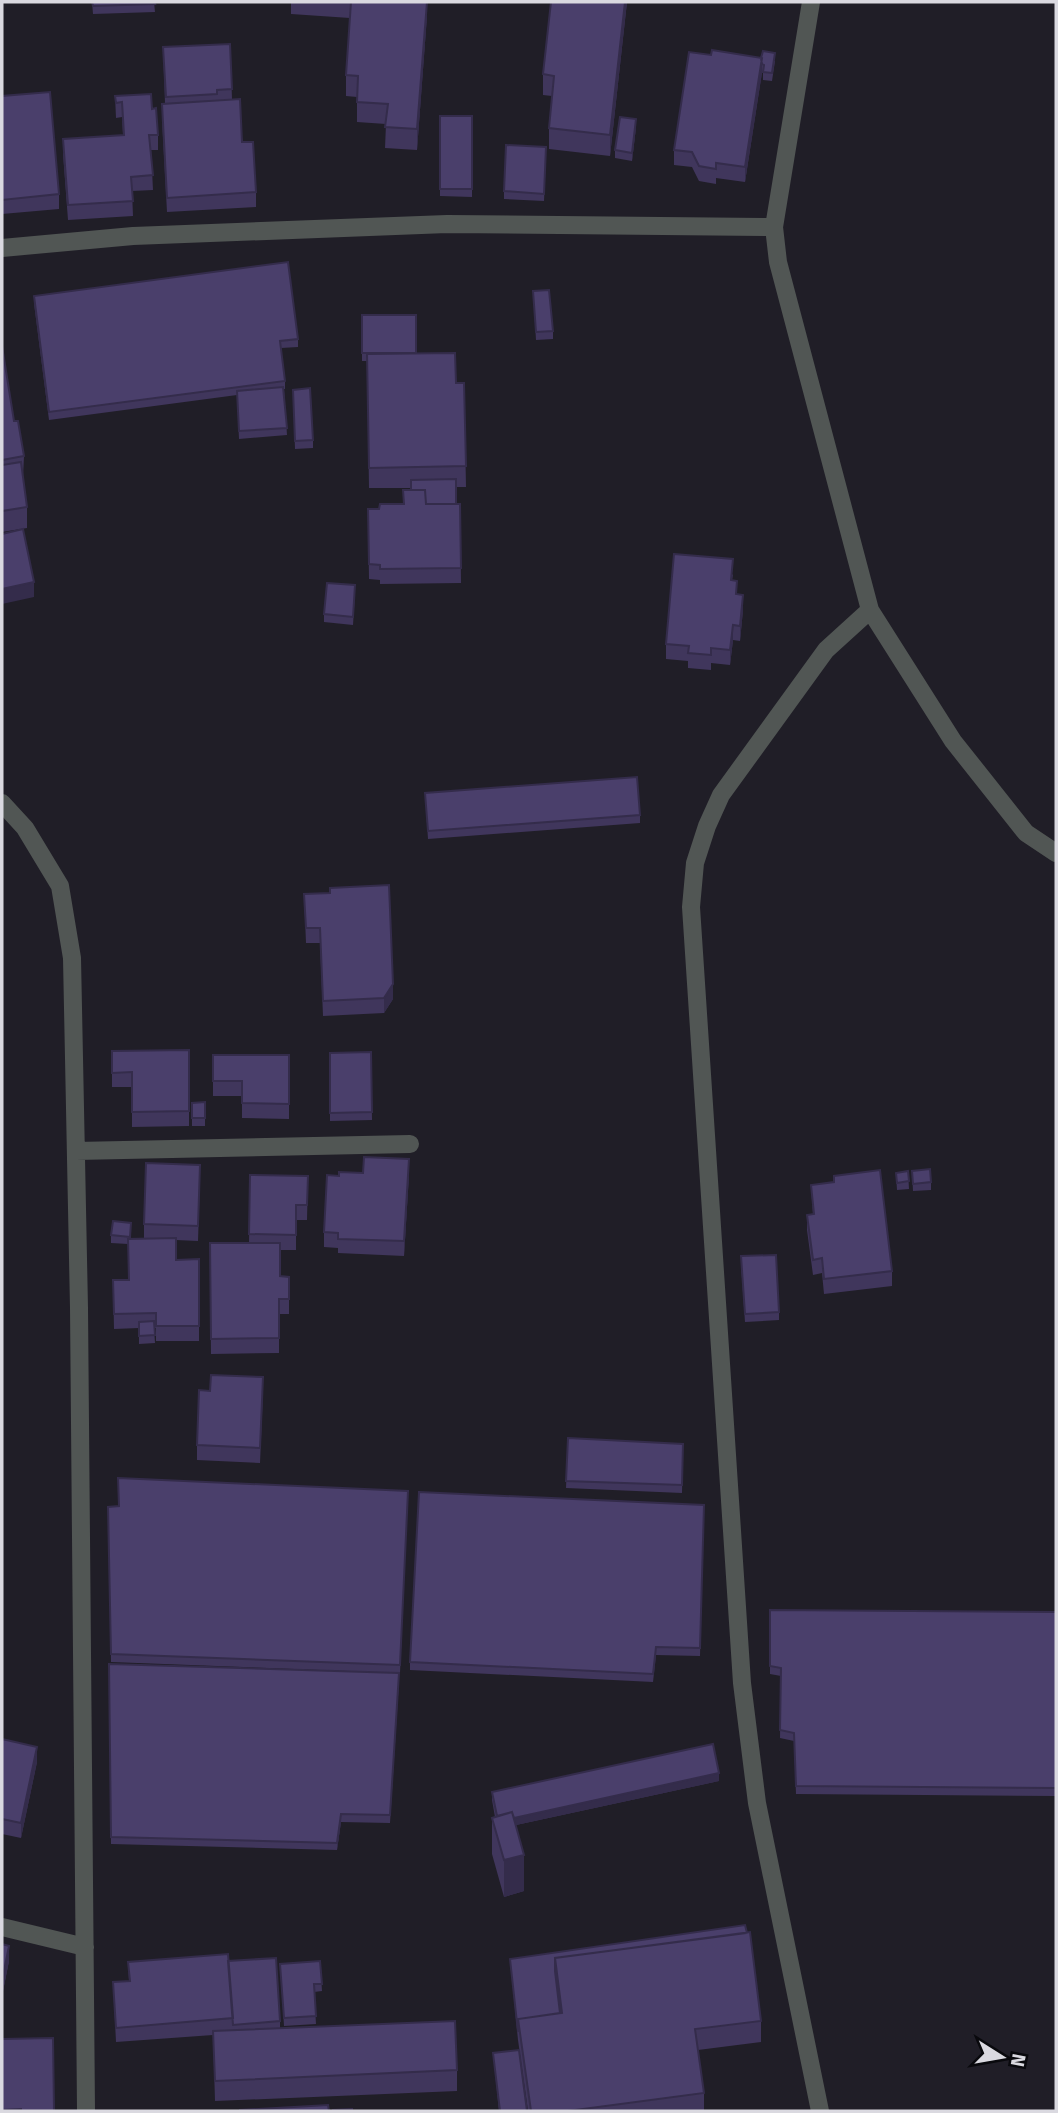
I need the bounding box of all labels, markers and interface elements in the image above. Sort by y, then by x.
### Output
north arrow [967,2022,1037,2092]
text: N [1006,2052,1031,2069]

